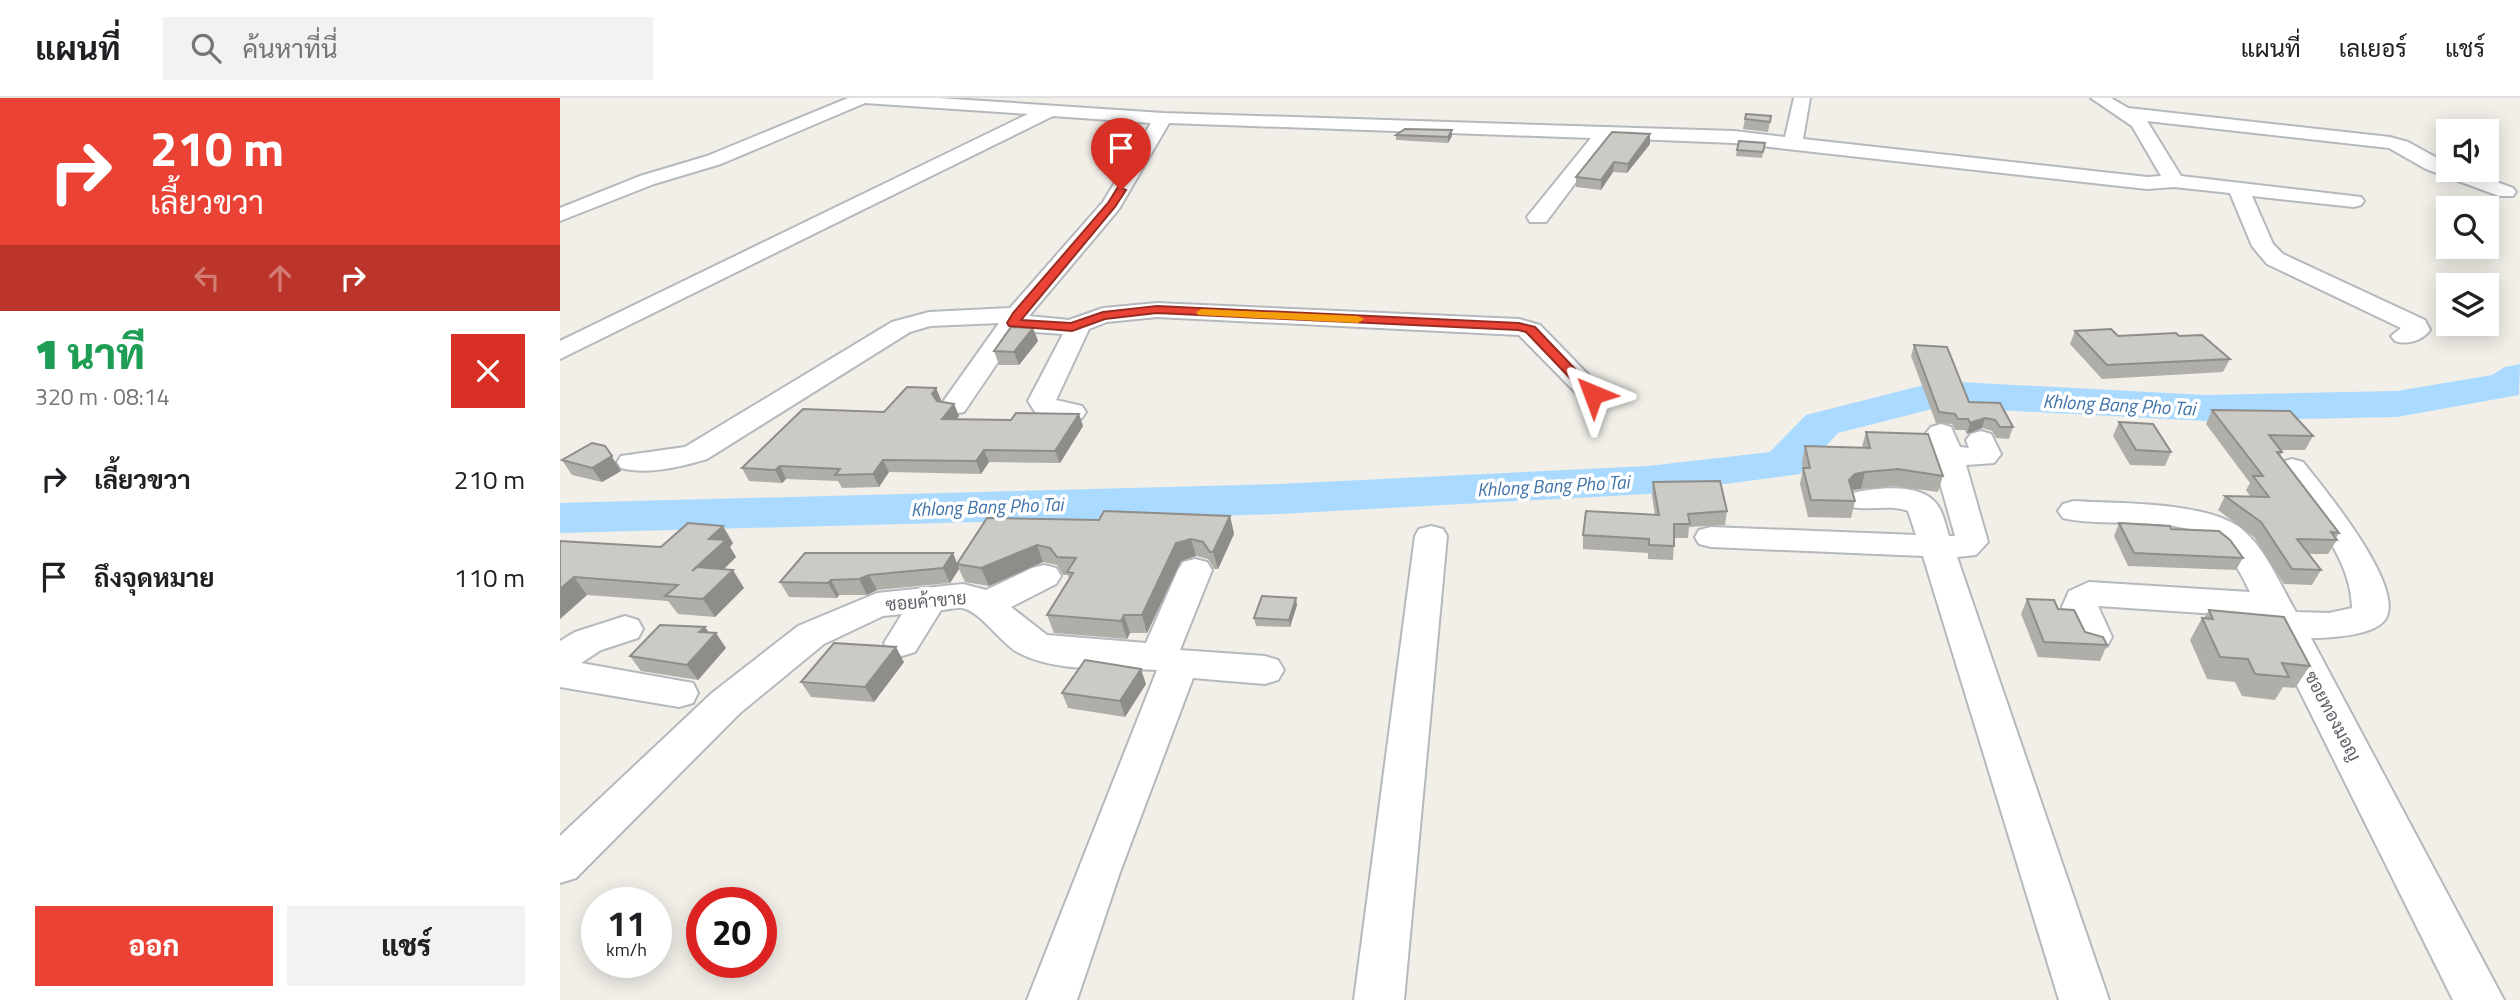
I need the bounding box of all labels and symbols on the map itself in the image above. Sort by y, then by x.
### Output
pin [1091,118,1151,190]
position arrow [1556,357,1630,431]
water label: Khlong Bang Pho Tai [2042,386,2198,423]
water label: Khlong Bang Pho Tai [1476,466,1632,503]
water label: Khlong Bang Pho Tai [910,489,1066,523]
street label: ซอยค้าขาย [884,584,968,618]
street label: ซอยทองมอญ [2298,666,2368,766]
speed limit sign: 20 [686,887,777,978]

